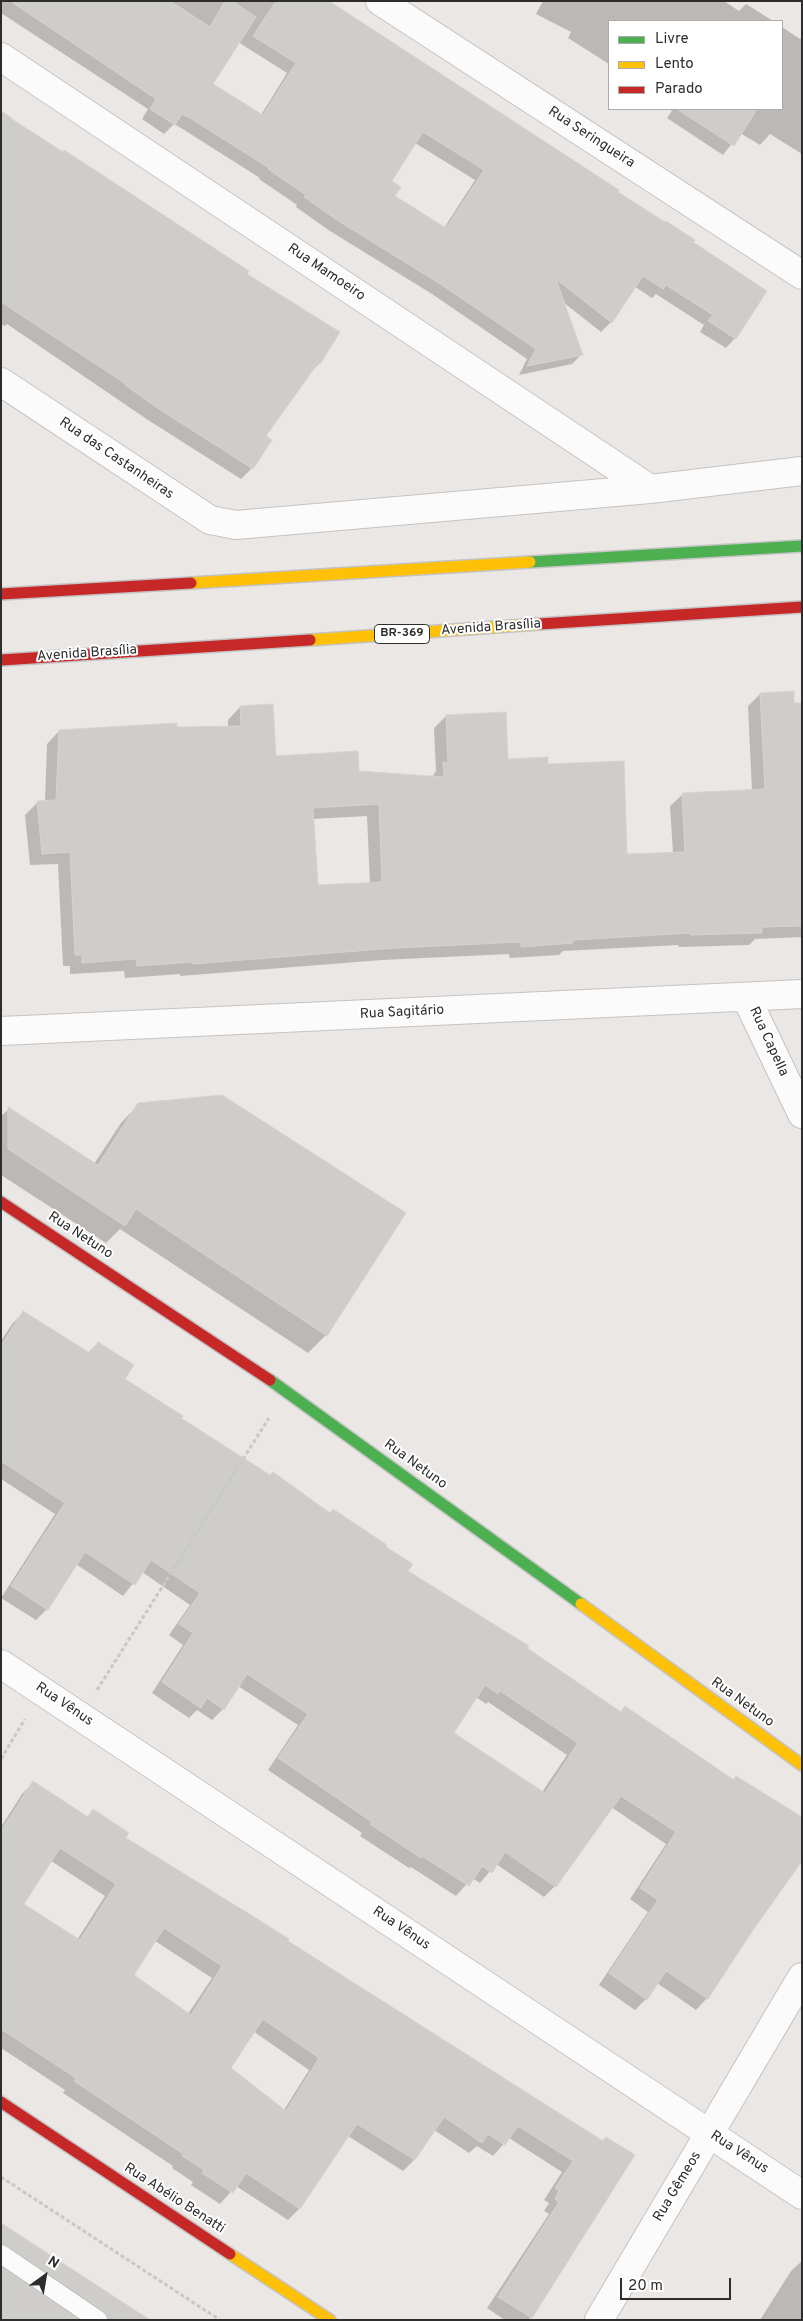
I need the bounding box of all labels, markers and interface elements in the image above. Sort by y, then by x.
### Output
legend [608,20,783,110]
text: Livre [655,30,689,49]
text: Lento [655,55,694,74]
text: Parado [655,80,703,99]
street label: Rua Seringueira [545,104,637,172]
street label: Rua Mamoeiro [284,241,368,305]
street label: Rua das Castanheiras [56,414,176,504]
street label: Avenida Brasília [441,616,541,640]
road number: BR-369 [374,624,430,644]
street label: Avenida Brasília [37,642,137,666]
street label: Rua Sagitário [359,1002,445,1024]
street label: Rua Capella [745,1005,791,1079]
street label: Rua Netuno [44,1209,116,1263]
street label: Rua Netuno [380,1436,450,1494]
street label: Rua Netuno [707,1674,777,1732]
street label: Rua Vênus [32,1680,96,1730]
street label: Rua Vênus [369,1904,433,1954]
street label: Rua Vênus [707,2128,771,2178]
street label: Rua Gêmeos [650,2149,706,2225]
street label: Rua Abélio Benatti [120,2160,228,2238]
north arrow [20,2251,70,2301]
text: N [44,2253,62,2273]
scale bar [623,2268,734,2300]
text: 20 m [628,2277,663,2296]

